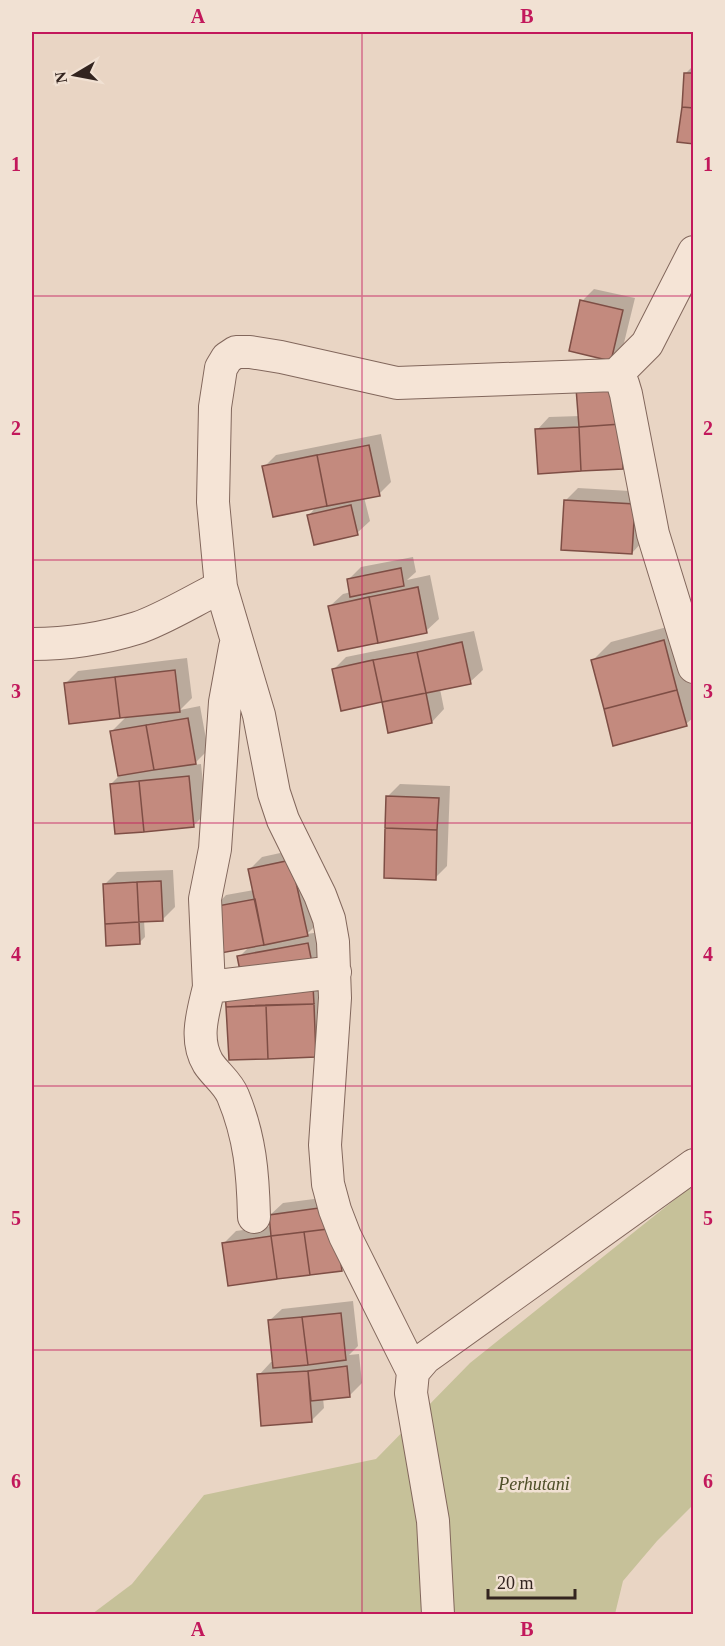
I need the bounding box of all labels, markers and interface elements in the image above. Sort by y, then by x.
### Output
text: A [191,5,206,27]
text: B [520,5,534,27]
north arrow [45,45,105,105]
text: N [51,70,70,85]
text: 1 [11,153,21,175]
text: 1 [703,153,713,175]
text: 2 [11,417,21,439]
text: 2 [703,417,713,439]
text: 3 [11,680,21,702]
text: 3 [703,680,713,702]
text: 4 [11,943,21,965]
text: 4 [703,943,713,965]
text: 5 [11,1207,21,1229]
text: 5 [703,1207,713,1229]
text: 6 [11,1470,21,1492]
text: 6 [703,1470,713,1492]
park label: Perhutani [497,1474,570,1494]
scale bar [488,1562,575,1600]
text: 20 m [497,1573,534,1593]
text: A [191,1618,206,1640]
text: B [520,1618,534,1640]

